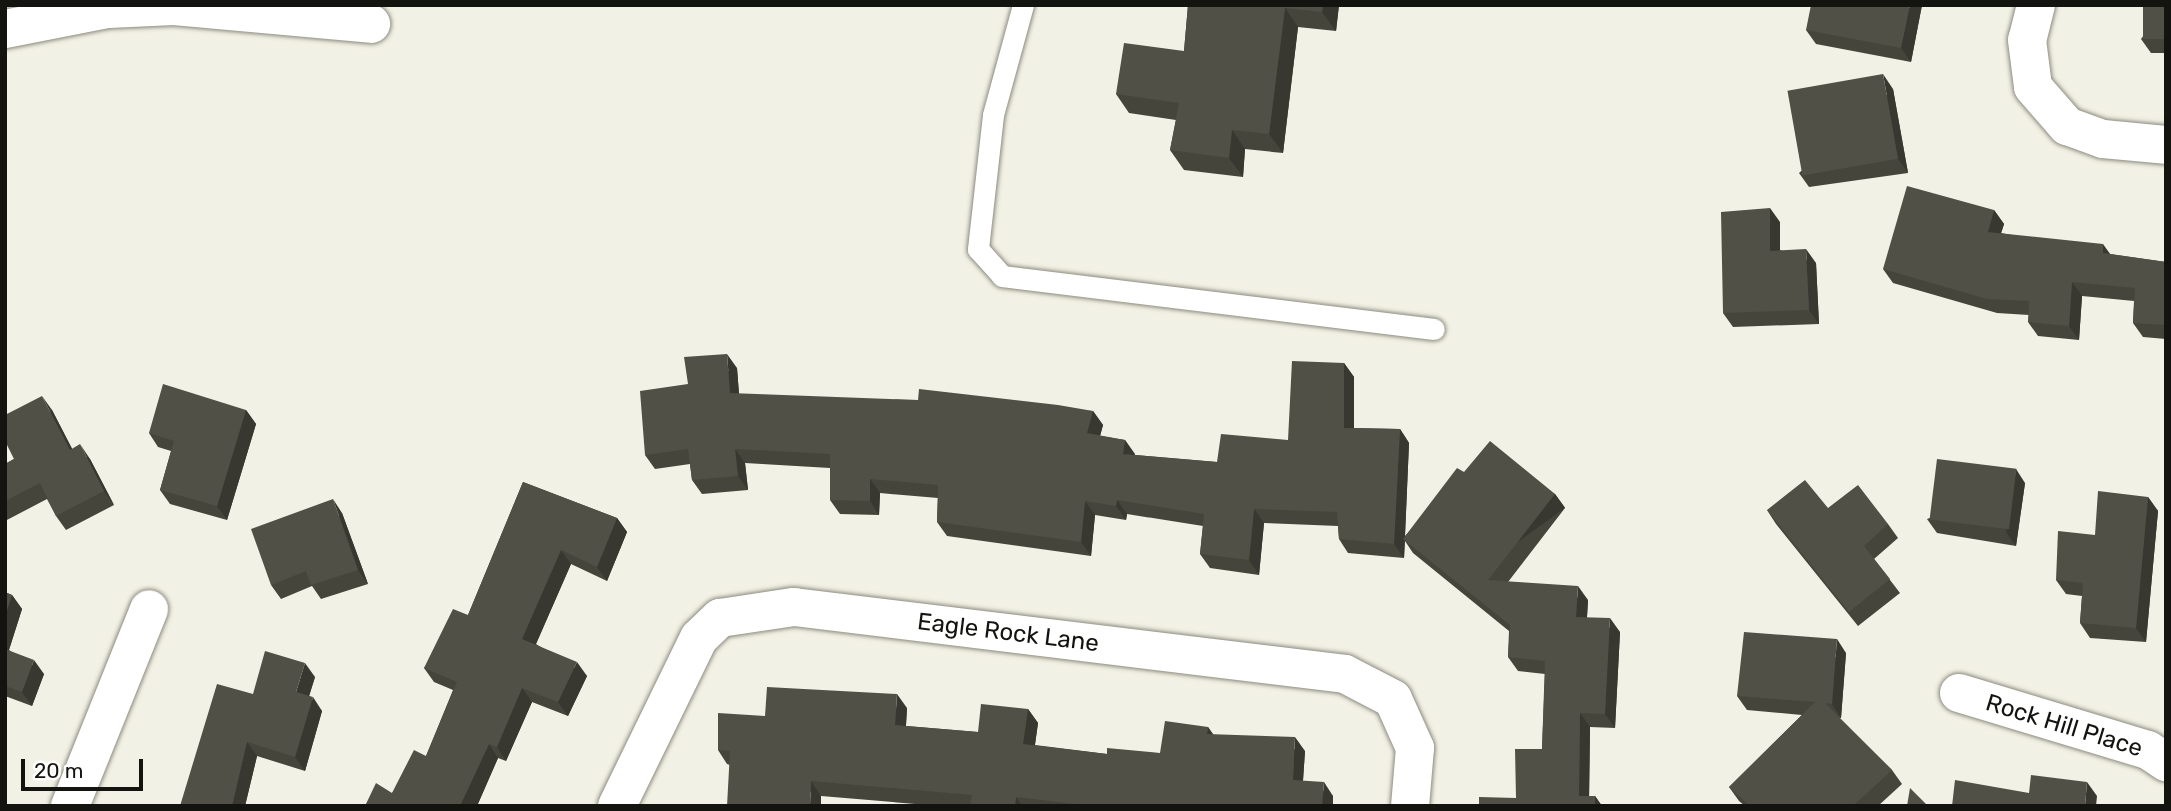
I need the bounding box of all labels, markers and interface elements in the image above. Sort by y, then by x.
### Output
street label: Eagle Rock Lane [915,608,1101,658]
street label: Rock Hill Place [1982,688,2146,764]
scale bar [24,744,147,788]
text: 20 m [34,758,83,783]

